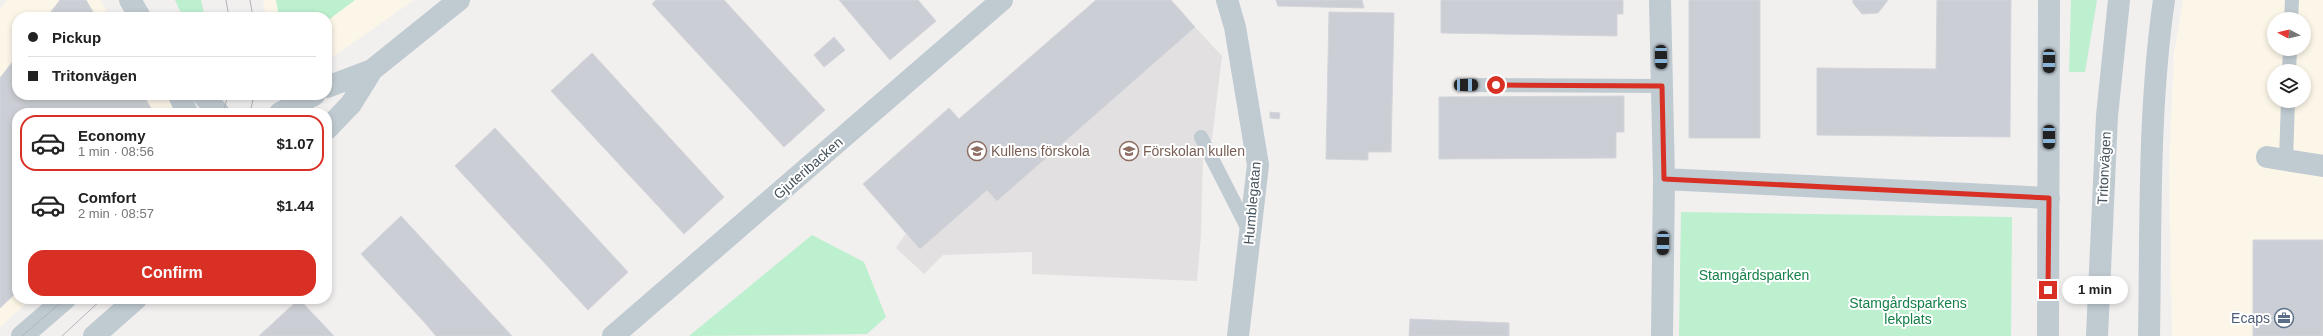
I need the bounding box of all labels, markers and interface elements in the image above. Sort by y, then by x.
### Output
north arrow [2267,12,2311,56]
map controls [2267,12,2311,108]
text: Pickup [52,29,101,46]
car [1655,45,1667,69]
car [2043,49,2055,73]
button: layers [2267,64,2311,108]
text: Tritonvägen [52,67,137,84]
route start [1487,76,1505,94]
car [1454,79,1478,91]
icon: car [30,125,66,161]
car [2043,125,2055,149]
text: Economy [78,127,146,144]
street label: Tritonvägen [2094,131,2114,205]
street label: Gjuteribacken [770,134,846,202]
text: $1.07 [276,135,314,152]
school or university icon: Kullens förskola [966,140,988,162]
school or university icon: Förskolan kullen [1118,140,1140,162]
place label: Kullens förskola [991,143,1090,159]
place label: Förskolan kullen [1143,143,1245,159]
text: 1 min · 08:56 [78,144,154,159]
street label: Humblegatan [1240,161,1264,245]
icon: car [30,187,66,223]
text: Comfort [78,189,136,206]
text: $1.44 [276,197,314,214]
text: 2 min · 08:57 [78,206,154,221]
car [1657,231,1669,255]
button: Confirm [28,250,316,296]
park label: Stamgårdsparken [1699,267,1809,283]
callout: 1 min [2062,276,2128,304]
route end [2039,281,2057,299]
text: 1 min [2078,282,2112,297]
park label: Stamgårdsparkens lekplats [1849,295,1967,327]
office icon: Ecaps [2273,307,2295,329]
place label: Ecaps [2231,310,2270,326]

